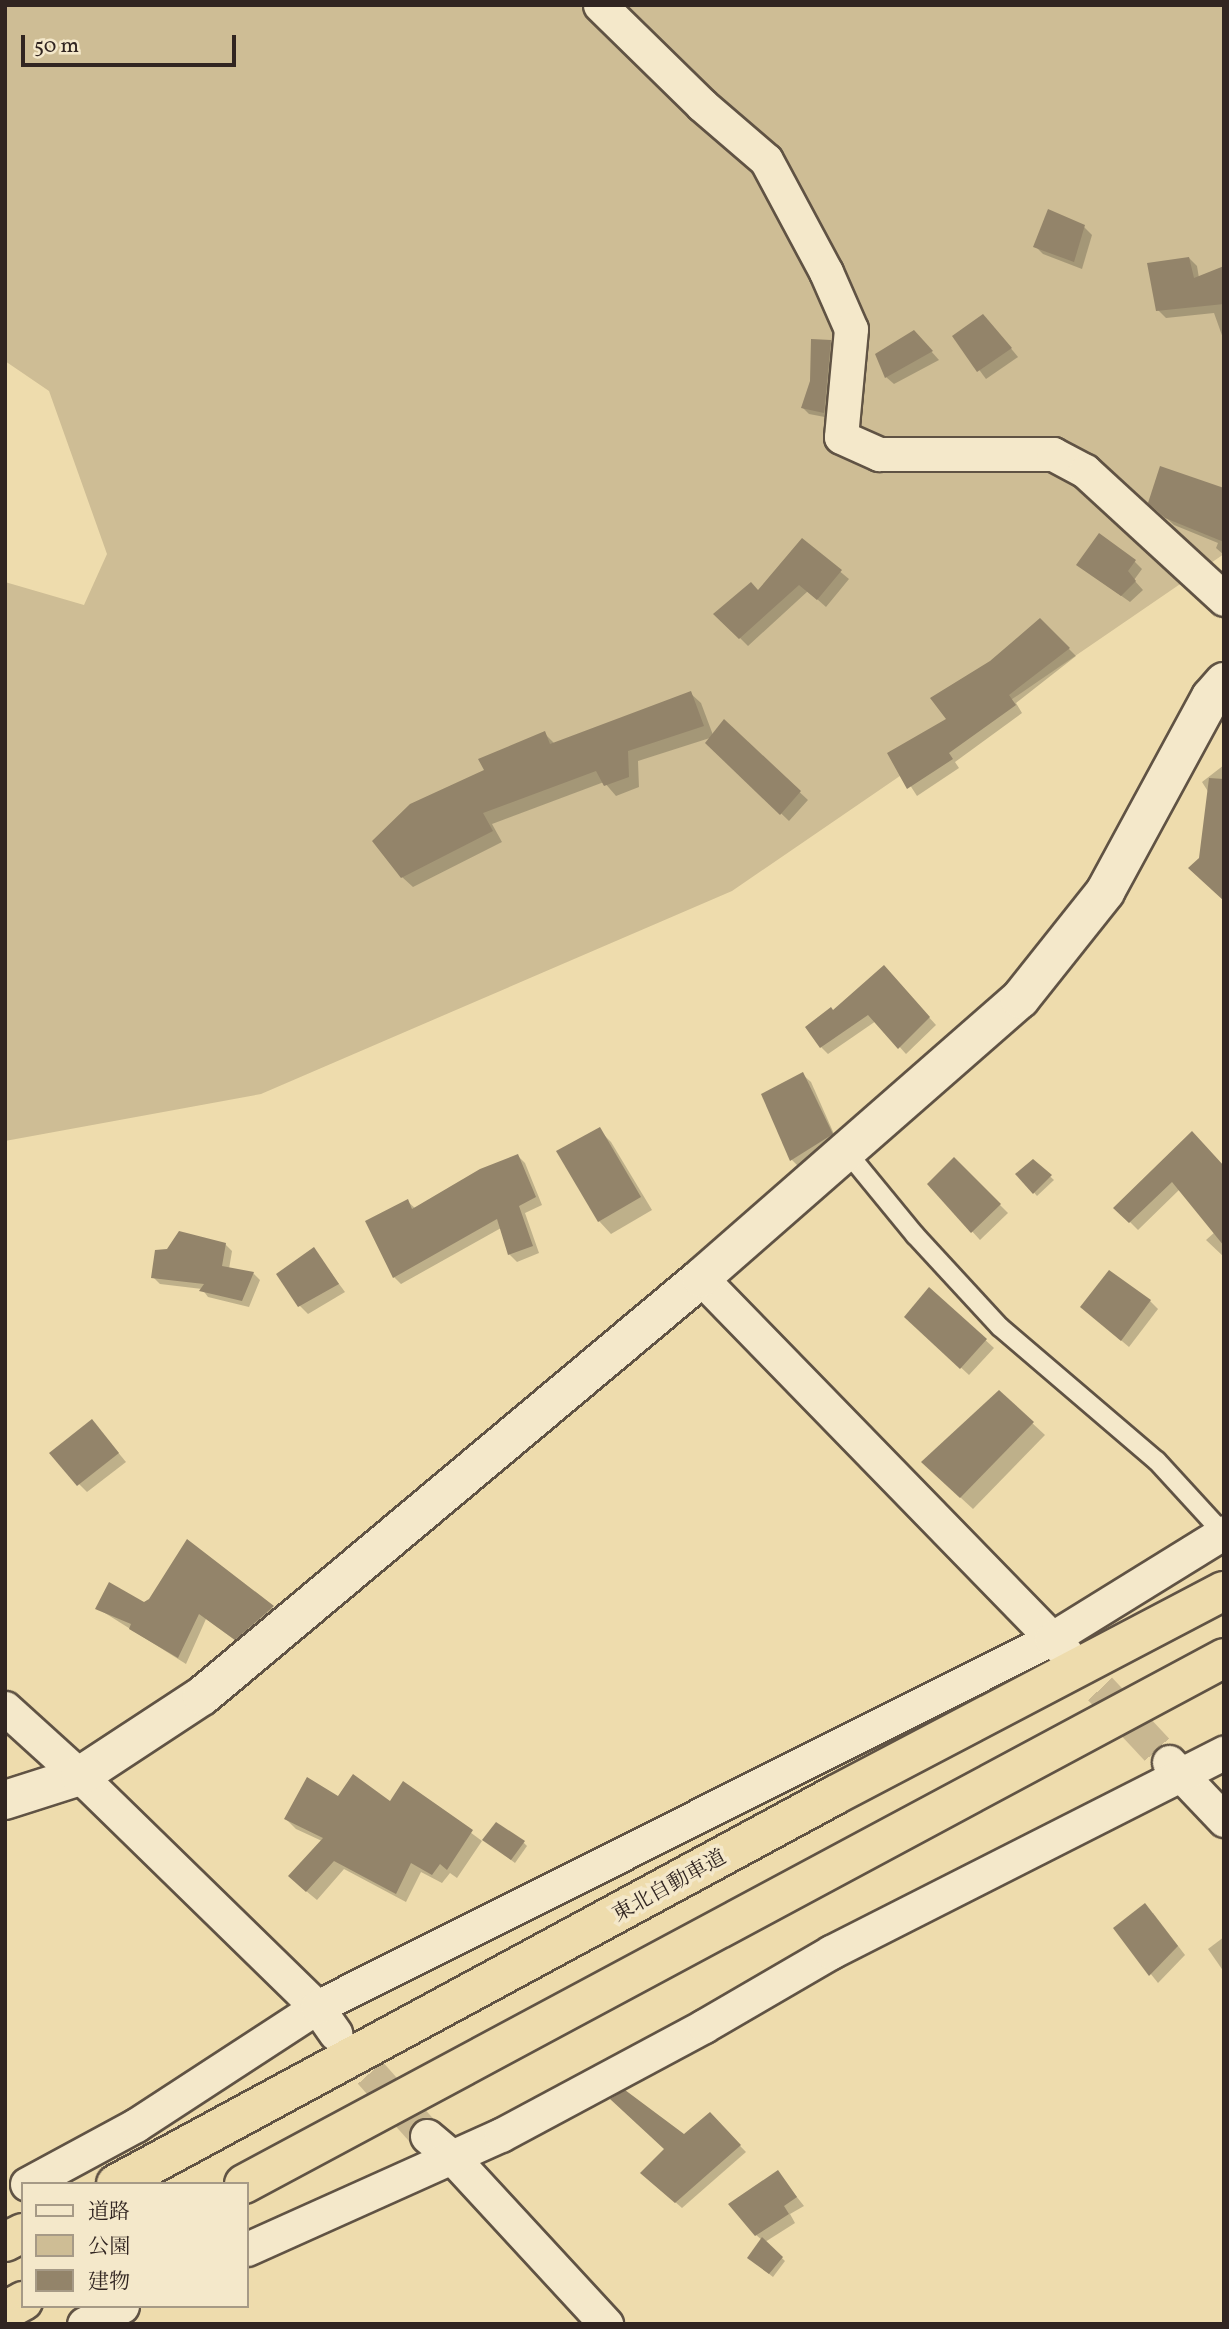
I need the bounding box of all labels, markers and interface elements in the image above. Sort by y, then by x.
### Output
scale bar [24,21,240,65]
text: 50 m [34,32,79,61]
street label: 東北自動車道 [609,1845,731,1929]
legend [21,2182,248,2308]
text: 道路 [88,2198,130,2227]
text: 公園 [88,2233,130,2262]
text: 建物 [88,2268,130,2297]

